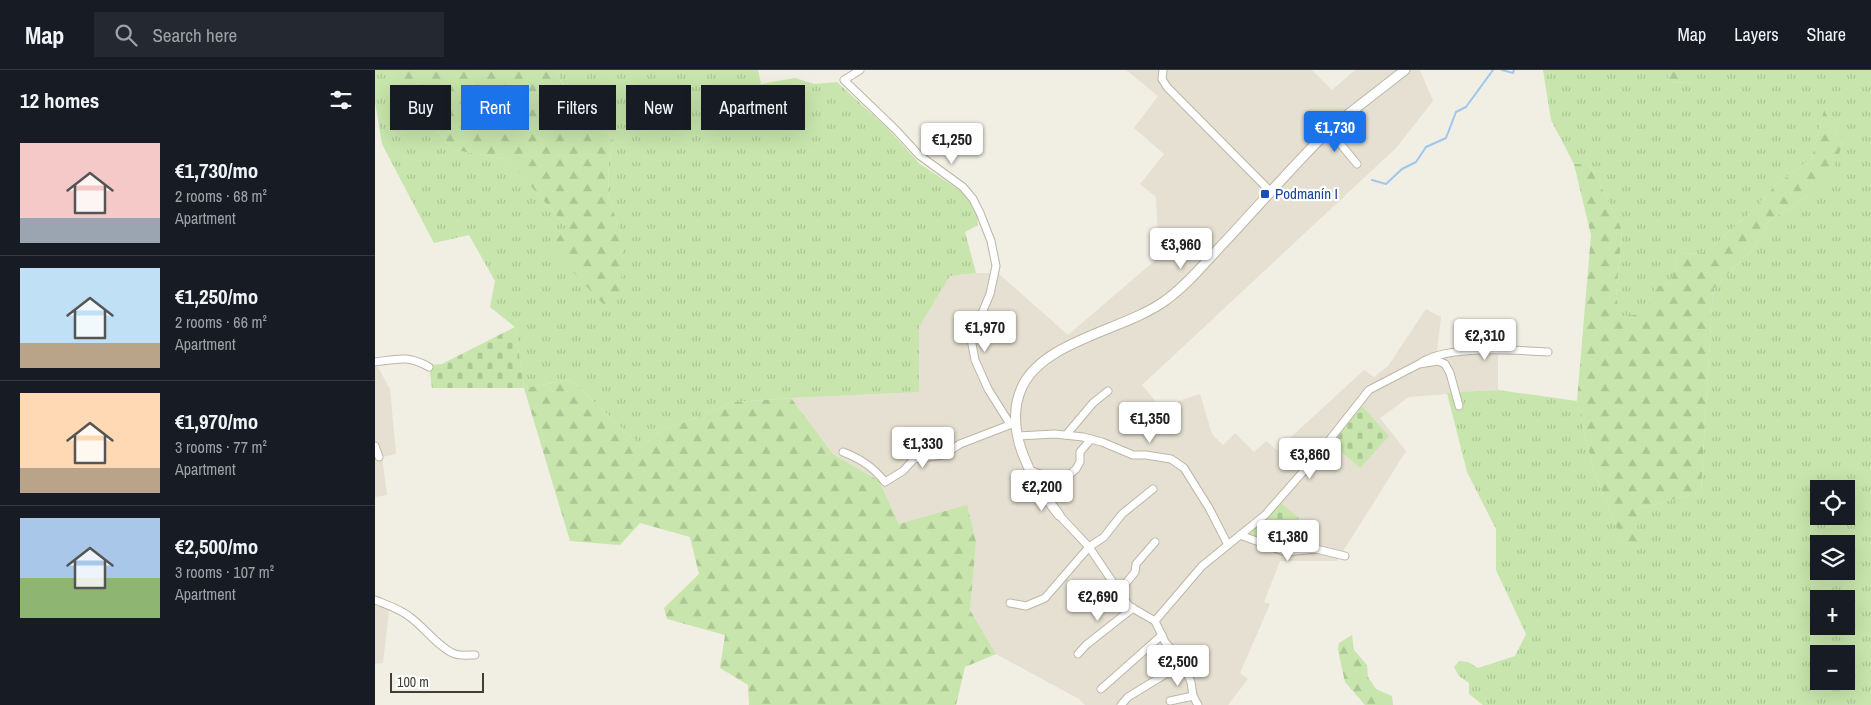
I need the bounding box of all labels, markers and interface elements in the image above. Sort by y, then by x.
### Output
search box [94,12,444,57]
text: Map [25,19,64,51]
icon: search [112,21,140,49]
text: Search here [152,22,237,48]
text: Map [1678,22,1706,47]
text: Layers [1734,22,1779,47]
text: Share [1807,22,1846,47]
chip: Buy [390,85,451,130]
chip: Rent [461,85,529,130]
chip: Filters [539,85,616,130]
chip: New [626,85,691,130]
chip: Apartment [701,85,805,130]
text: 12 homes [20,86,99,115]
icon: filters [327,86,355,114]
pin: €1,730 [1294,111,1376,153]
text: €1,730 [1315,116,1355,138]
pin: €1,250 [911,122,993,165]
text: €1,250 [932,128,972,150]
text: €1,730/mo [175,156,258,185]
icon: home [60,163,120,223]
place label: Podmanín I [1275,183,1338,204]
text: 2 rooms · 68 m² [175,185,267,207]
marker: Podmanín I [1259,188,1271,200]
text: Apartment [175,207,236,229]
pin: €3,960 [1140,228,1222,270]
text: €3,960 [1161,233,1201,255]
text: €1,250/mo [175,282,258,311]
icon: home [60,288,120,348]
pin: €1,970 [944,310,1026,353]
text: 2 rooms · 66 m² [175,311,267,333]
text: €1,970 [965,316,1005,338]
pin: €2,310 [1444,318,1526,361]
text: €2,310 [1465,324,1505,346]
text: Apartment [175,333,236,355]
pin: €1,350 [1109,402,1191,444]
text: €1,970/mo [175,407,258,436]
text: €1,350 [1130,407,1170,429]
icon: home [60,413,120,473]
pin: €1,330 [882,426,964,469]
text: €1,330 [903,432,943,454]
text: 3 rooms · 77 m² [175,436,267,458]
pin: €3,860 [1269,438,1351,480]
text: €3,860 [1290,443,1330,465]
text: Apartment [175,458,236,480]
pin: €2,200 [1001,470,1083,512]
text: €2,200 [1022,475,1062,497]
map controls [1810,480,1855,690]
button: locate [1810,480,1855,525]
pin: €1,380 [1247,520,1329,562]
text: €1,380 [1268,525,1308,547]
text: €2,500/mo [175,532,258,561]
button: layers [1810,535,1855,580]
icon: home [60,538,120,598]
text: 3 rooms · 107 m² [175,561,274,583]
pin: €2,690 [1057,580,1139,622]
text: Apartment [175,583,236,605]
text: €2,690 [1078,585,1118,607]
button: + [1810,590,1855,635]
pin: €2,500 [1137,644,1219,687]
button: − [1810,645,1855,690]
text: €2,500 [1158,650,1198,672]
scale bar [390,670,484,693]
text: 100 m [397,673,429,691]

